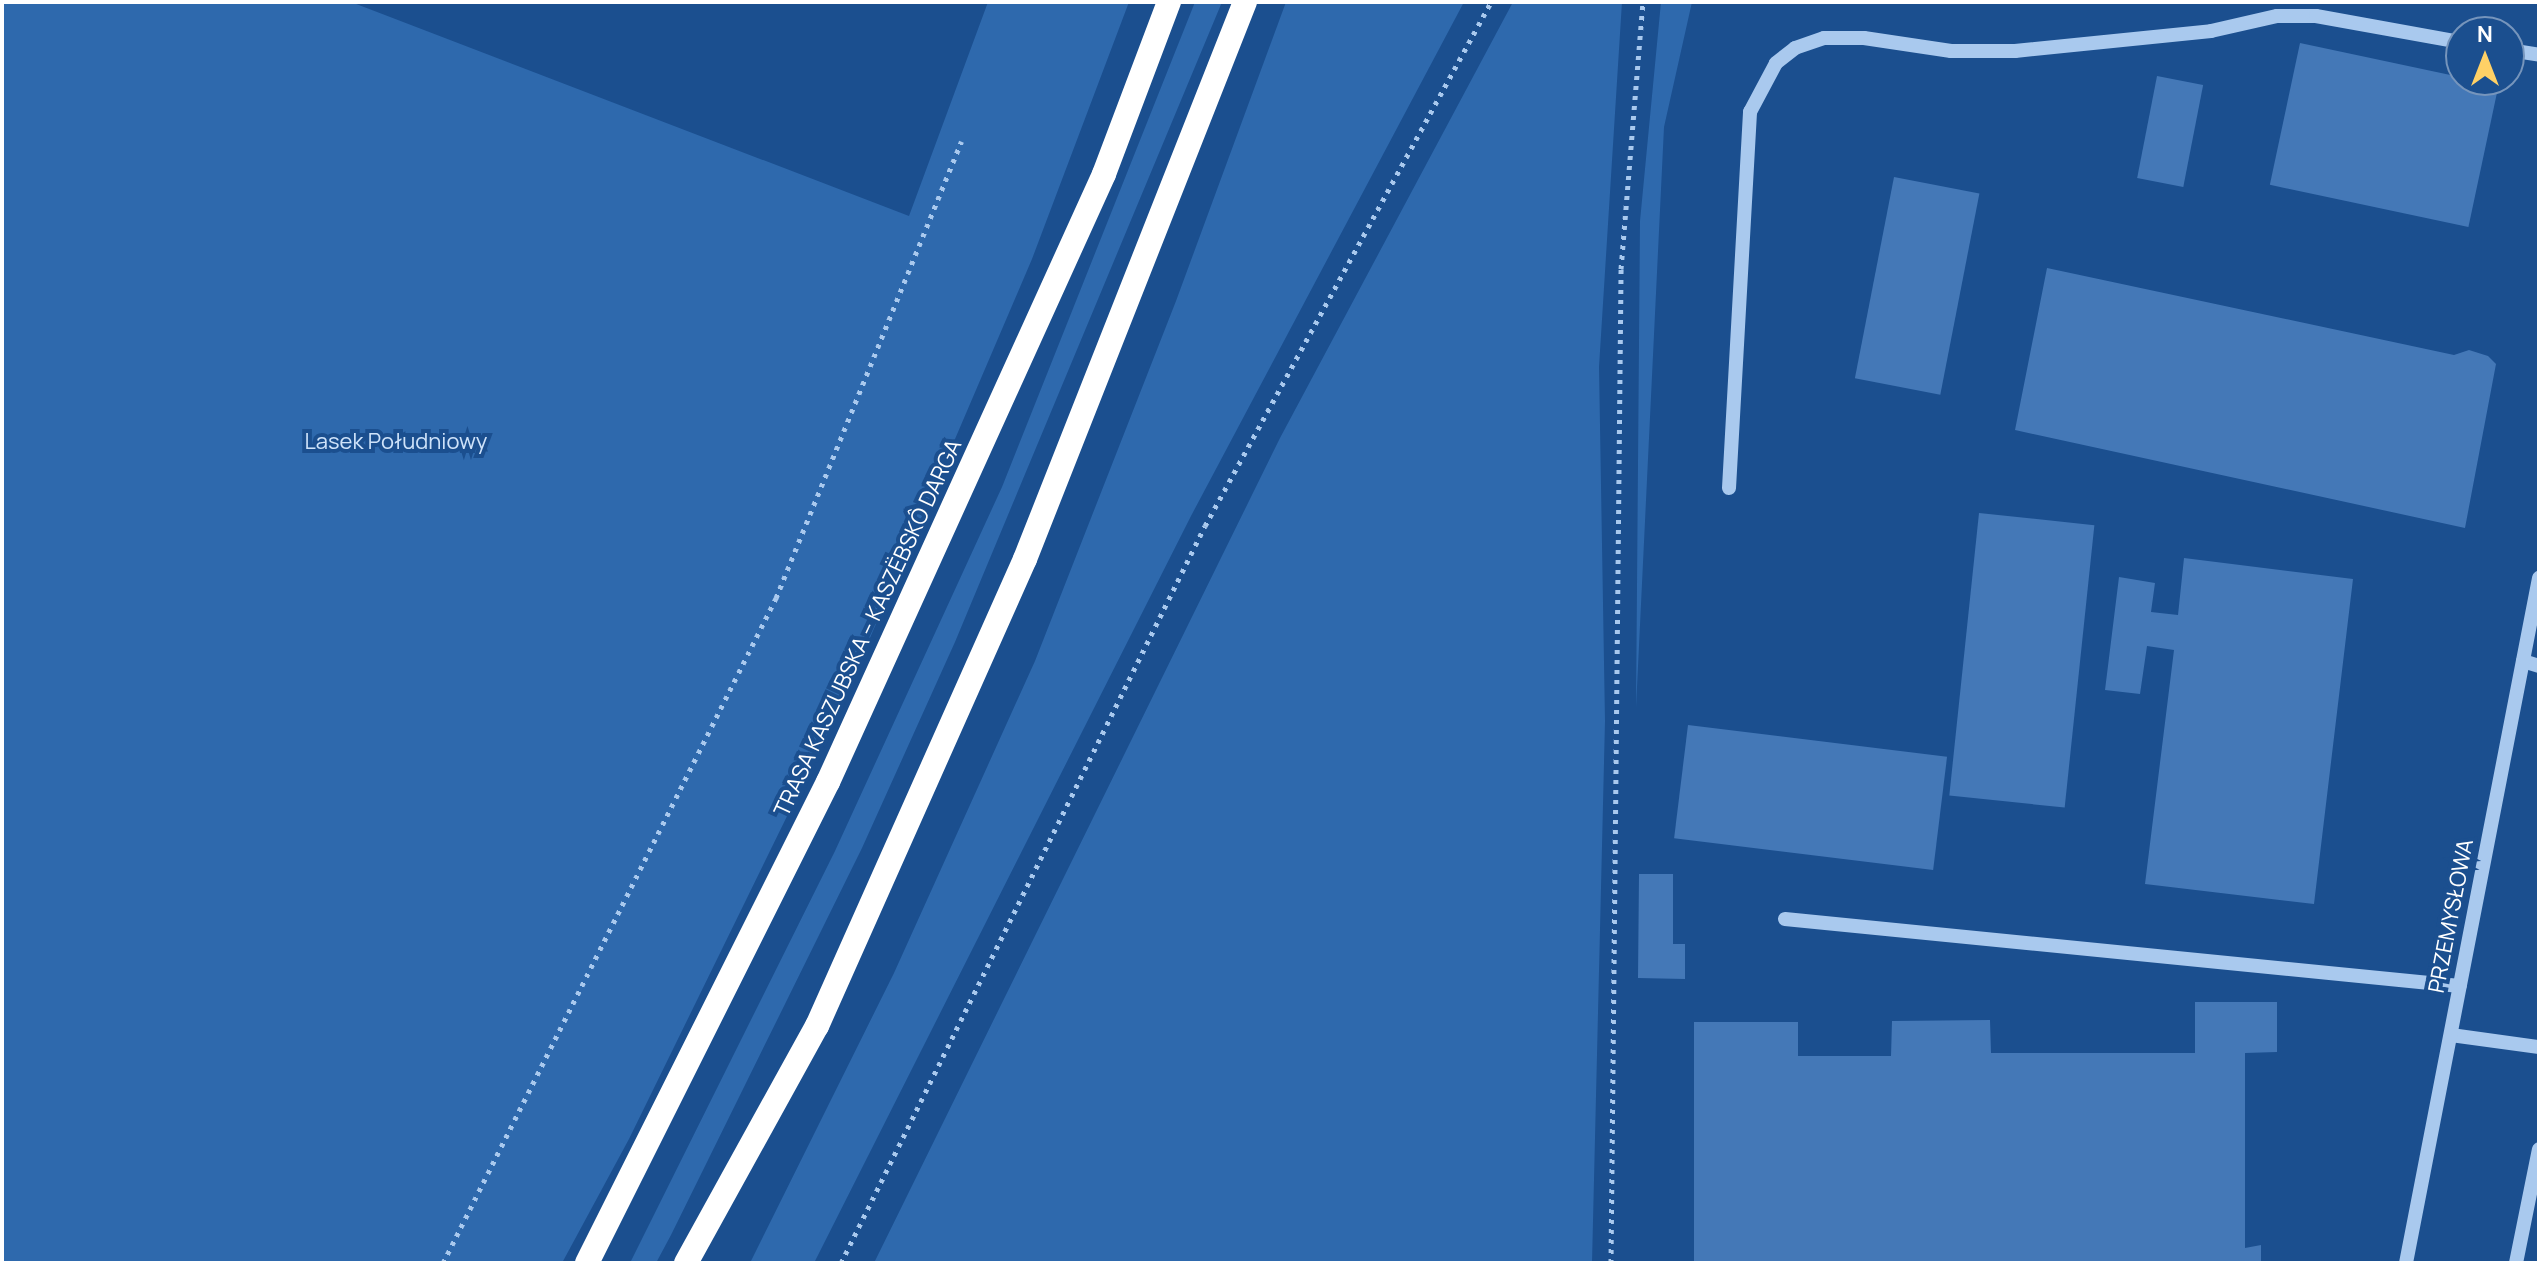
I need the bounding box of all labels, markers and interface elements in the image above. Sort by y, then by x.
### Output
north arrow [2445,16,2525,96]
text: N [2477,19,2493,49]
park label: Lasek Południowy [305,429,487,455]
street label: TRASA KASZUBSKA – KASZËBSKÔ DARGA [769,435,967,821]
street label: PRZEMYSŁOWA [2423,837,2479,995]

